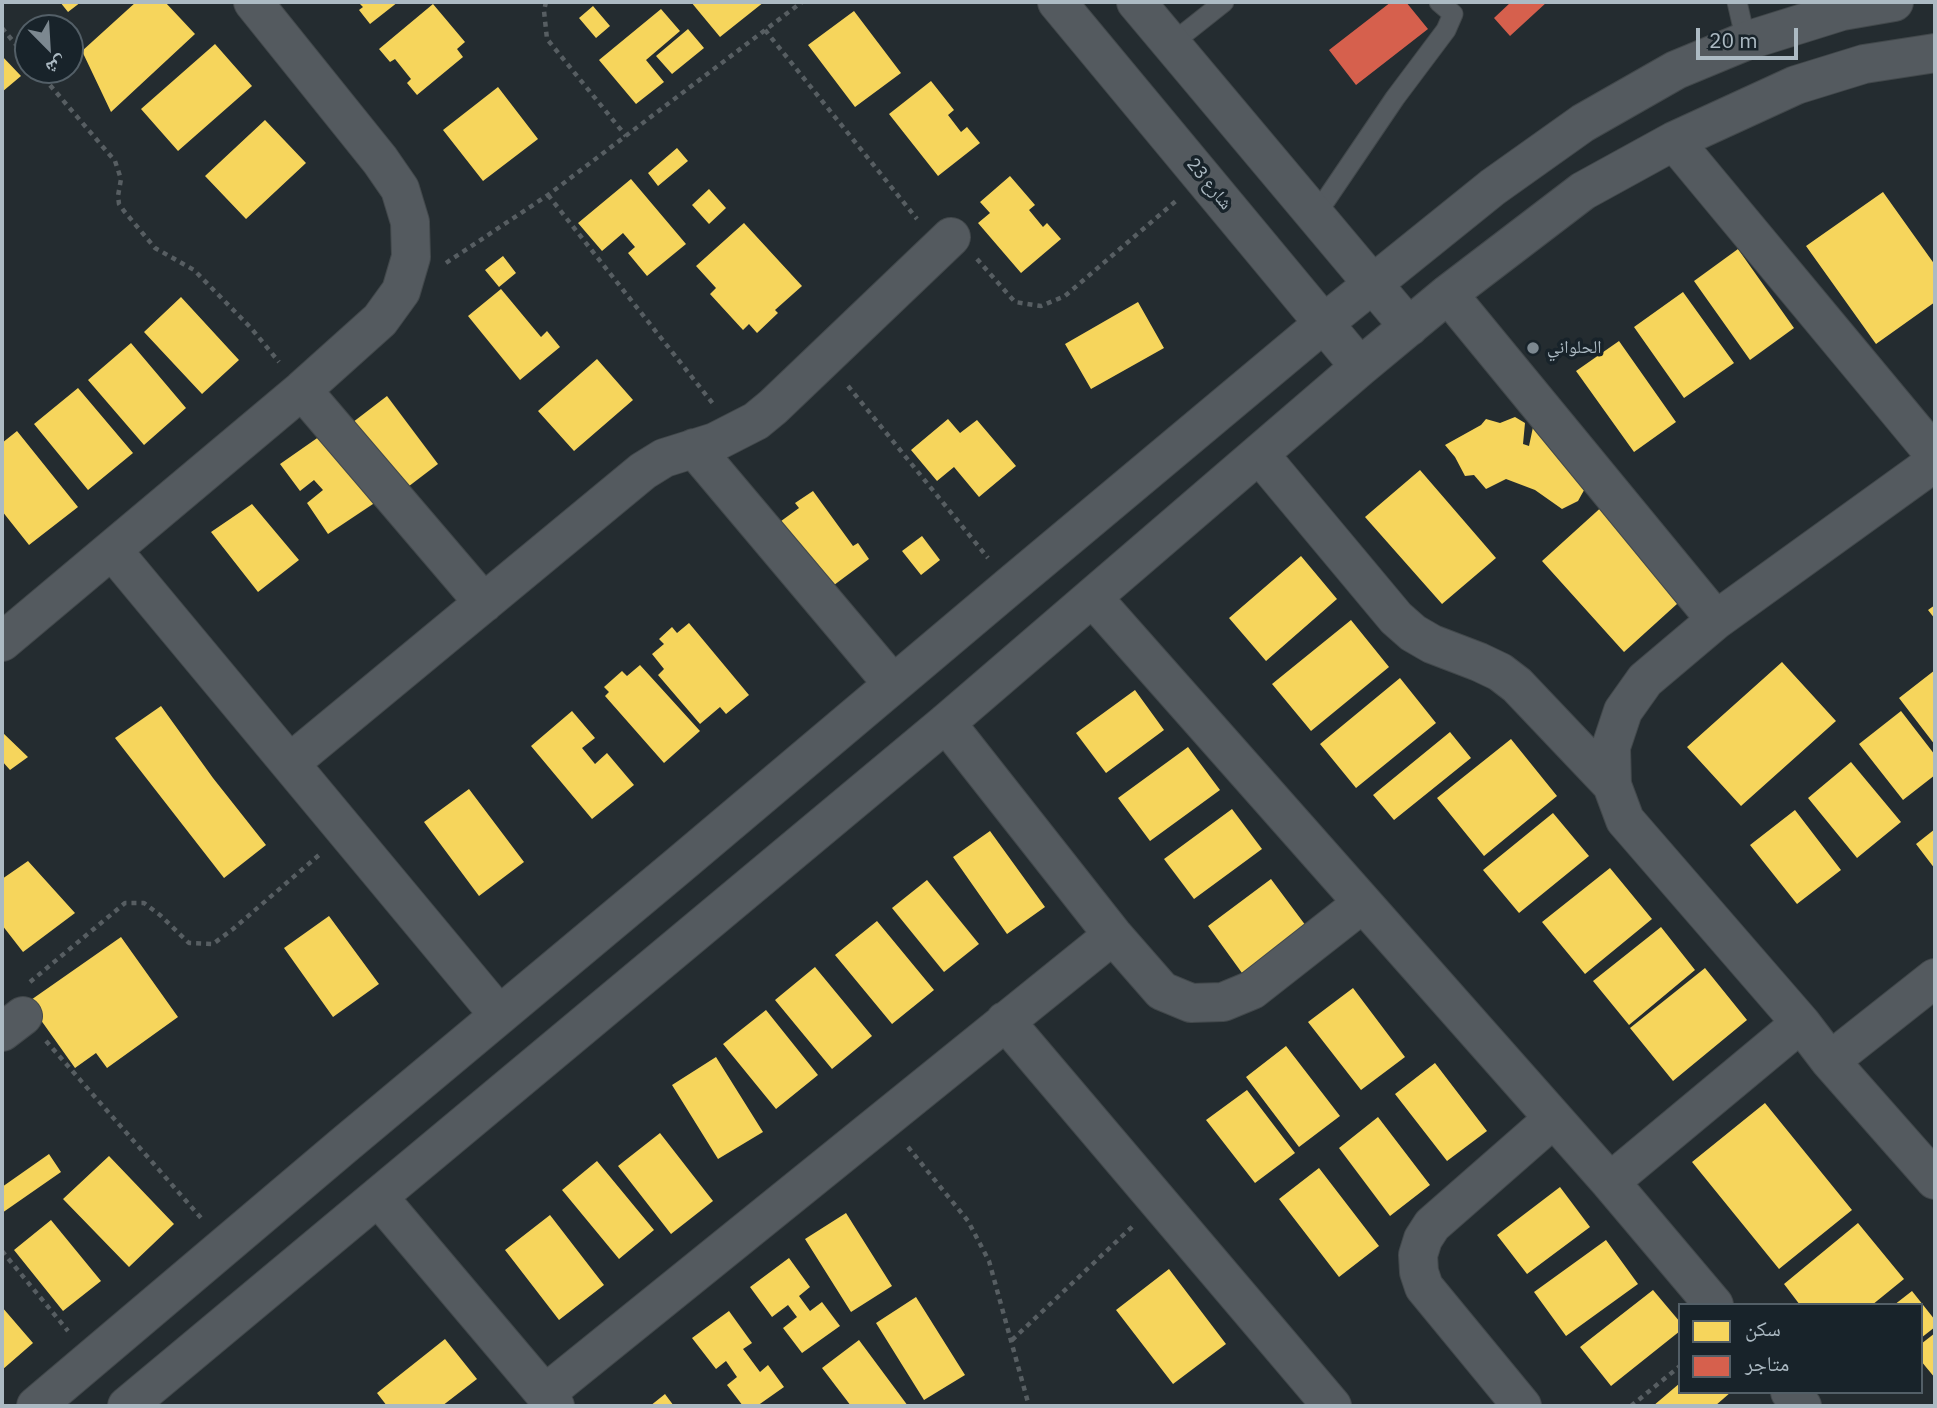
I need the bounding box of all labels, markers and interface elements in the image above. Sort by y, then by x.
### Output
north arrow [14,14,84,84]
scale bar [1699,14,1800,58]
text: 20 m [1709,26,1758,54]
text: ش [43,51,71,81]
street label: شارع 23 [1182,154,1236,214]
place label: الحلواني [1547,337,1602,359]
marker: الحلواني [1525,340,1541,356]
legend [1678,1303,1923,1394]
text: سكن [1745,1314,1781,1342]
text: متاجر [1745,1349,1789,1377]

